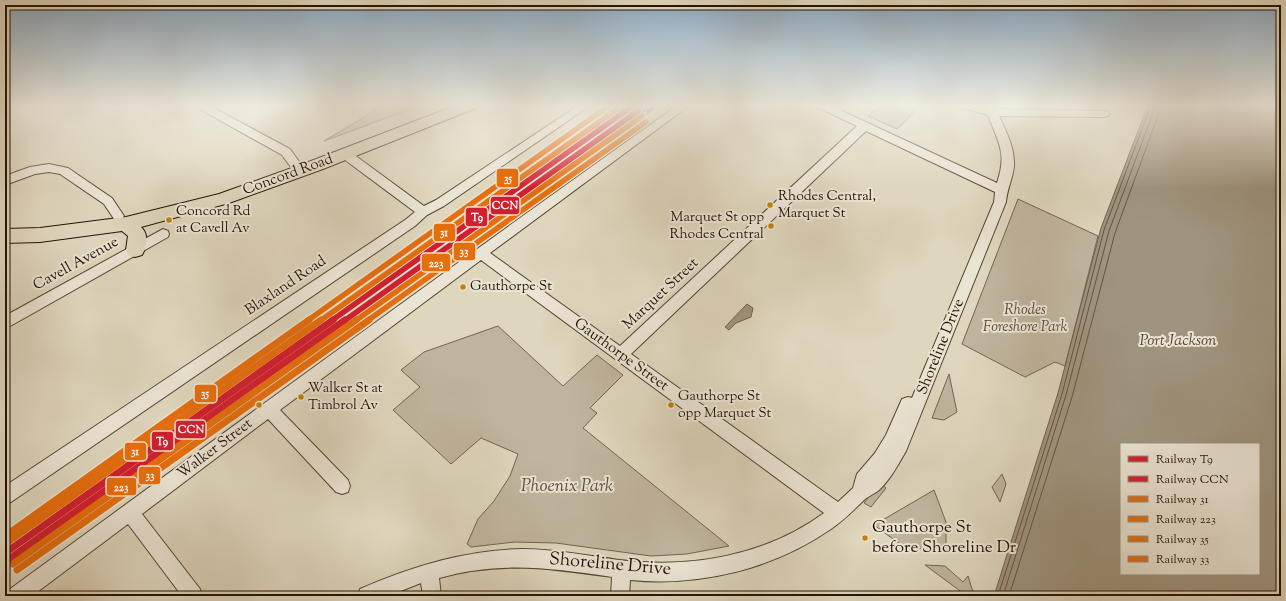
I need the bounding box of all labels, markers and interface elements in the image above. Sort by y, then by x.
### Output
street label: Concord Road [240,149,337,201]
line badge: 35 [496,168,519,188]
text: 35 [504,171,512,187]
place label: Rhodes Central, Marquet St [778,187,876,224]
line badge: CCN [490,196,520,215]
text: CCN [492,198,518,214]
marker: Rhodes Central, Marquet St [765,200,775,210]
place label: Concord Rd at Cavell Av [176,202,250,239]
line badge: T9 [465,207,488,227]
place label: Marquet St opp Rhodes Central [669,208,764,245]
text: T9 [470,210,484,226]
marker: Concord Rd at Cavell Av [164,215,174,225]
marker: Marquet St opp Rhodes Central [766,221,776,231]
line badge: 31 [433,223,456,242]
text: 31 [440,225,448,241]
street label: Cavell Avenue [30,232,122,296]
line badge: 33 [453,242,476,261]
text: 33 [460,244,469,260]
street label: Blaxland Road [241,251,331,321]
line badge: 223 [421,253,451,272]
street label: Marquet Street [618,253,704,335]
text: 223 [429,256,444,272]
place label: Gauthorpe St [470,277,552,297]
marker: Gauthorpe St [458,282,468,292]
street label: Shoreline Drive [912,296,970,398]
park label: Rhodes Foreshore Park [983,300,1067,338]
street label: Gauthorpe Street [569,313,673,397]
water label: Port Jackson [1139,330,1217,353]
place label: Walker St at Timbrol Av [308,379,383,416]
line badge: 35 [194,384,217,403]
text: 35 [201,386,209,402]
place label: Gauthorpe St opp Marquet St [678,387,772,424]
marker: Walker St at Timbrol Av [296,392,306,402]
unlabelled marker [254,400,264,410]
marker: Gauthorpe St opp Marquet St [666,400,676,410]
street label: Walker Street [173,414,257,484]
line badge: CCN [175,420,206,439]
text: CCN [178,422,204,438]
line badge: T9 [151,431,174,451]
text: T9 [155,434,169,450]
line badge: 31 [124,442,147,461]
legend [1120,443,1260,575]
text: 31 [131,444,139,460]
text: Railway T9 [1156,451,1213,469]
line badge: 33 [138,466,161,485]
text: 33 [146,468,155,484]
text: Railway CCN [1156,471,1229,489]
park label: Phoenix Park [521,474,613,500]
line badge: 223 [106,477,137,496]
text: 223 [114,480,129,496]
text: Railway 31 [1156,491,1209,509]
text: Railway 223 [1156,511,1216,529]
place label: Gauthorpe St before Shoreline Dr [872,516,1017,560]
text: Railway 35 [1156,531,1209,549]
marker: Gauthorpe St before Shoreline Dr [860,533,870,543]
street label: Shoreline Drive [548,547,672,583]
text: Railway 33 [1156,551,1210,569]

